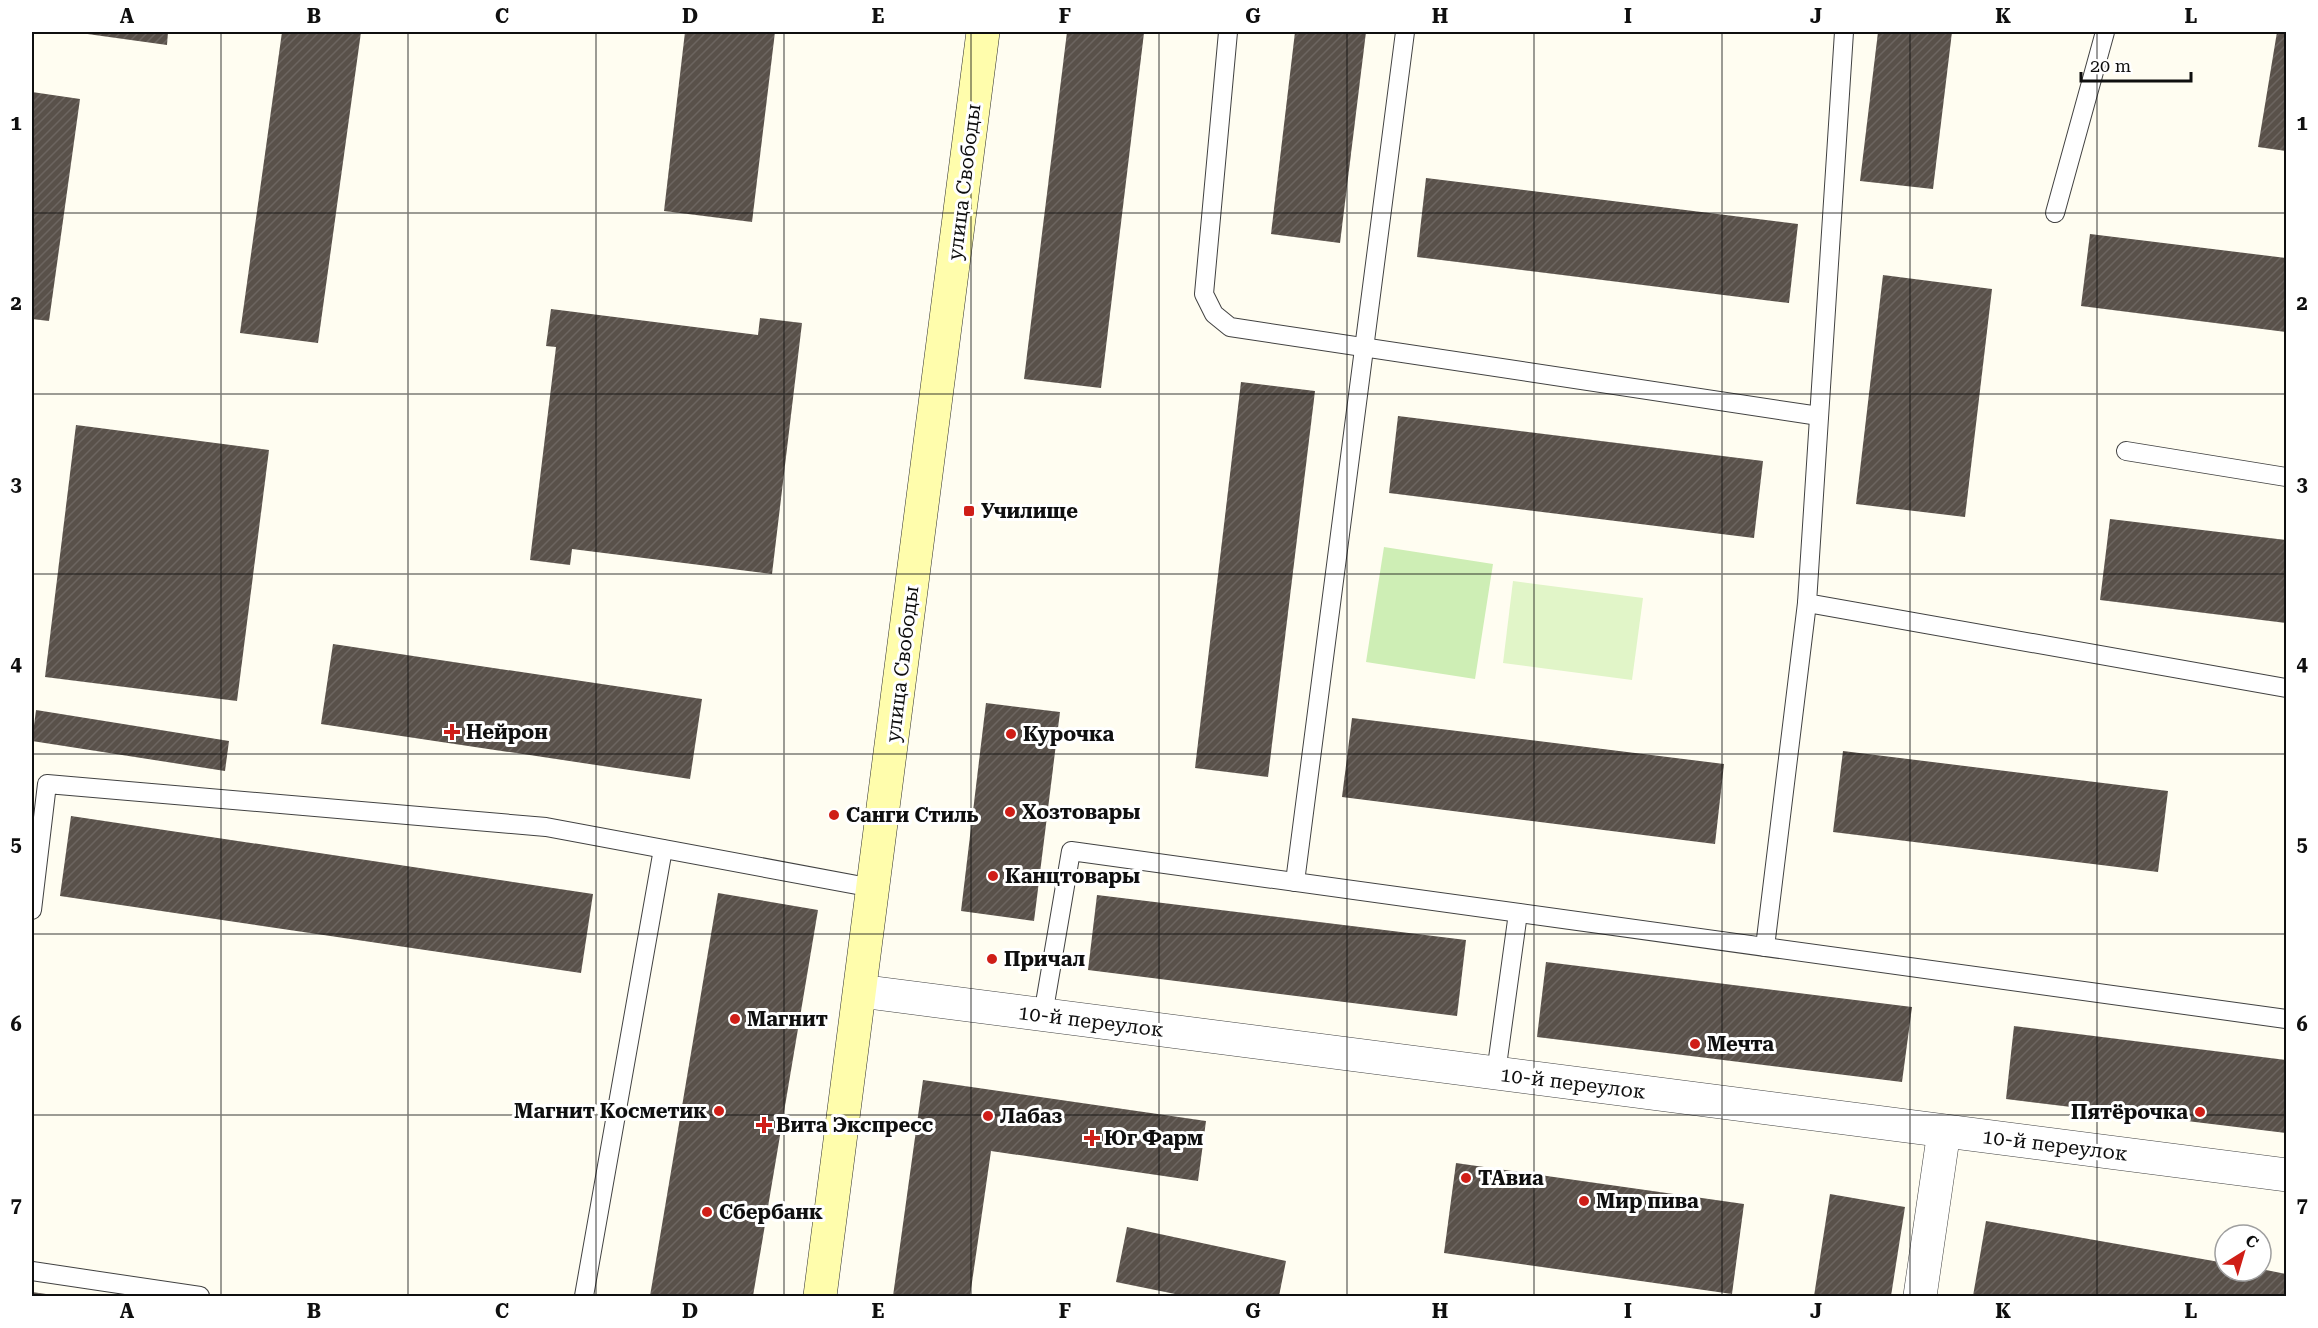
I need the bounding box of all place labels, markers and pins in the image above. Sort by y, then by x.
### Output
place label: Училище [981,499,1078,523]
marker: Училище [962,504,976,518]
place label: Нейрон [466,720,548,744]
place label: Курочка [1023,722,1114,746]
marker: Нейрон [443,723,461,741]
marker: Курочка [1004,727,1018,741]
place label: Хозтовары [1022,800,1140,824]
place label: Санги Стиль [846,803,979,827]
marker: Хозтовары [1003,805,1017,819]
marker: Санги Стиль [827,808,841,822]
place label: Канцтовары [1005,864,1140,888]
marker: Канцтовары [986,869,1000,883]
place label: Причал [1004,947,1085,971]
marker: Причал [985,952,999,966]
place label: Магнит [747,1007,828,1031]
marker: Магнит [728,1012,742,1026]
place label: Мечта [1707,1032,1774,1056]
marker: Мечта [1688,1037,1702,1051]
place label: Магнит Косметик [514,1099,707,1123]
place label: Пятёрочка [2071,1100,2188,1124]
marker: Магнит Косметик [712,1104,726,1118]
place label: Лабаз [1000,1104,1063,1128]
marker: Пятёрочка [2193,1105,2207,1119]
marker: Лабаз [981,1109,995,1123]
place label: Вита Экспресс [776,1113,934,1137]
marker: Вита Экспресс [757,1118,771,1132]
place label: Юг Фарм [1104,1126,1203,1150]
marker: Юг Фарм [1085,1131,1099,1145]
place label: ТАвиа [1478,1166,1544,1190]
marker: ТАвиа [1459,1171,1473,1185]
place label: Мир пива [1596,1189,1699,1213]
marker: Мир пива [1577,1194,1591,1208]
place label: Сбербанк [719,1200,823,1224]
marker: Сбербанк [700,1205,714,1219]

